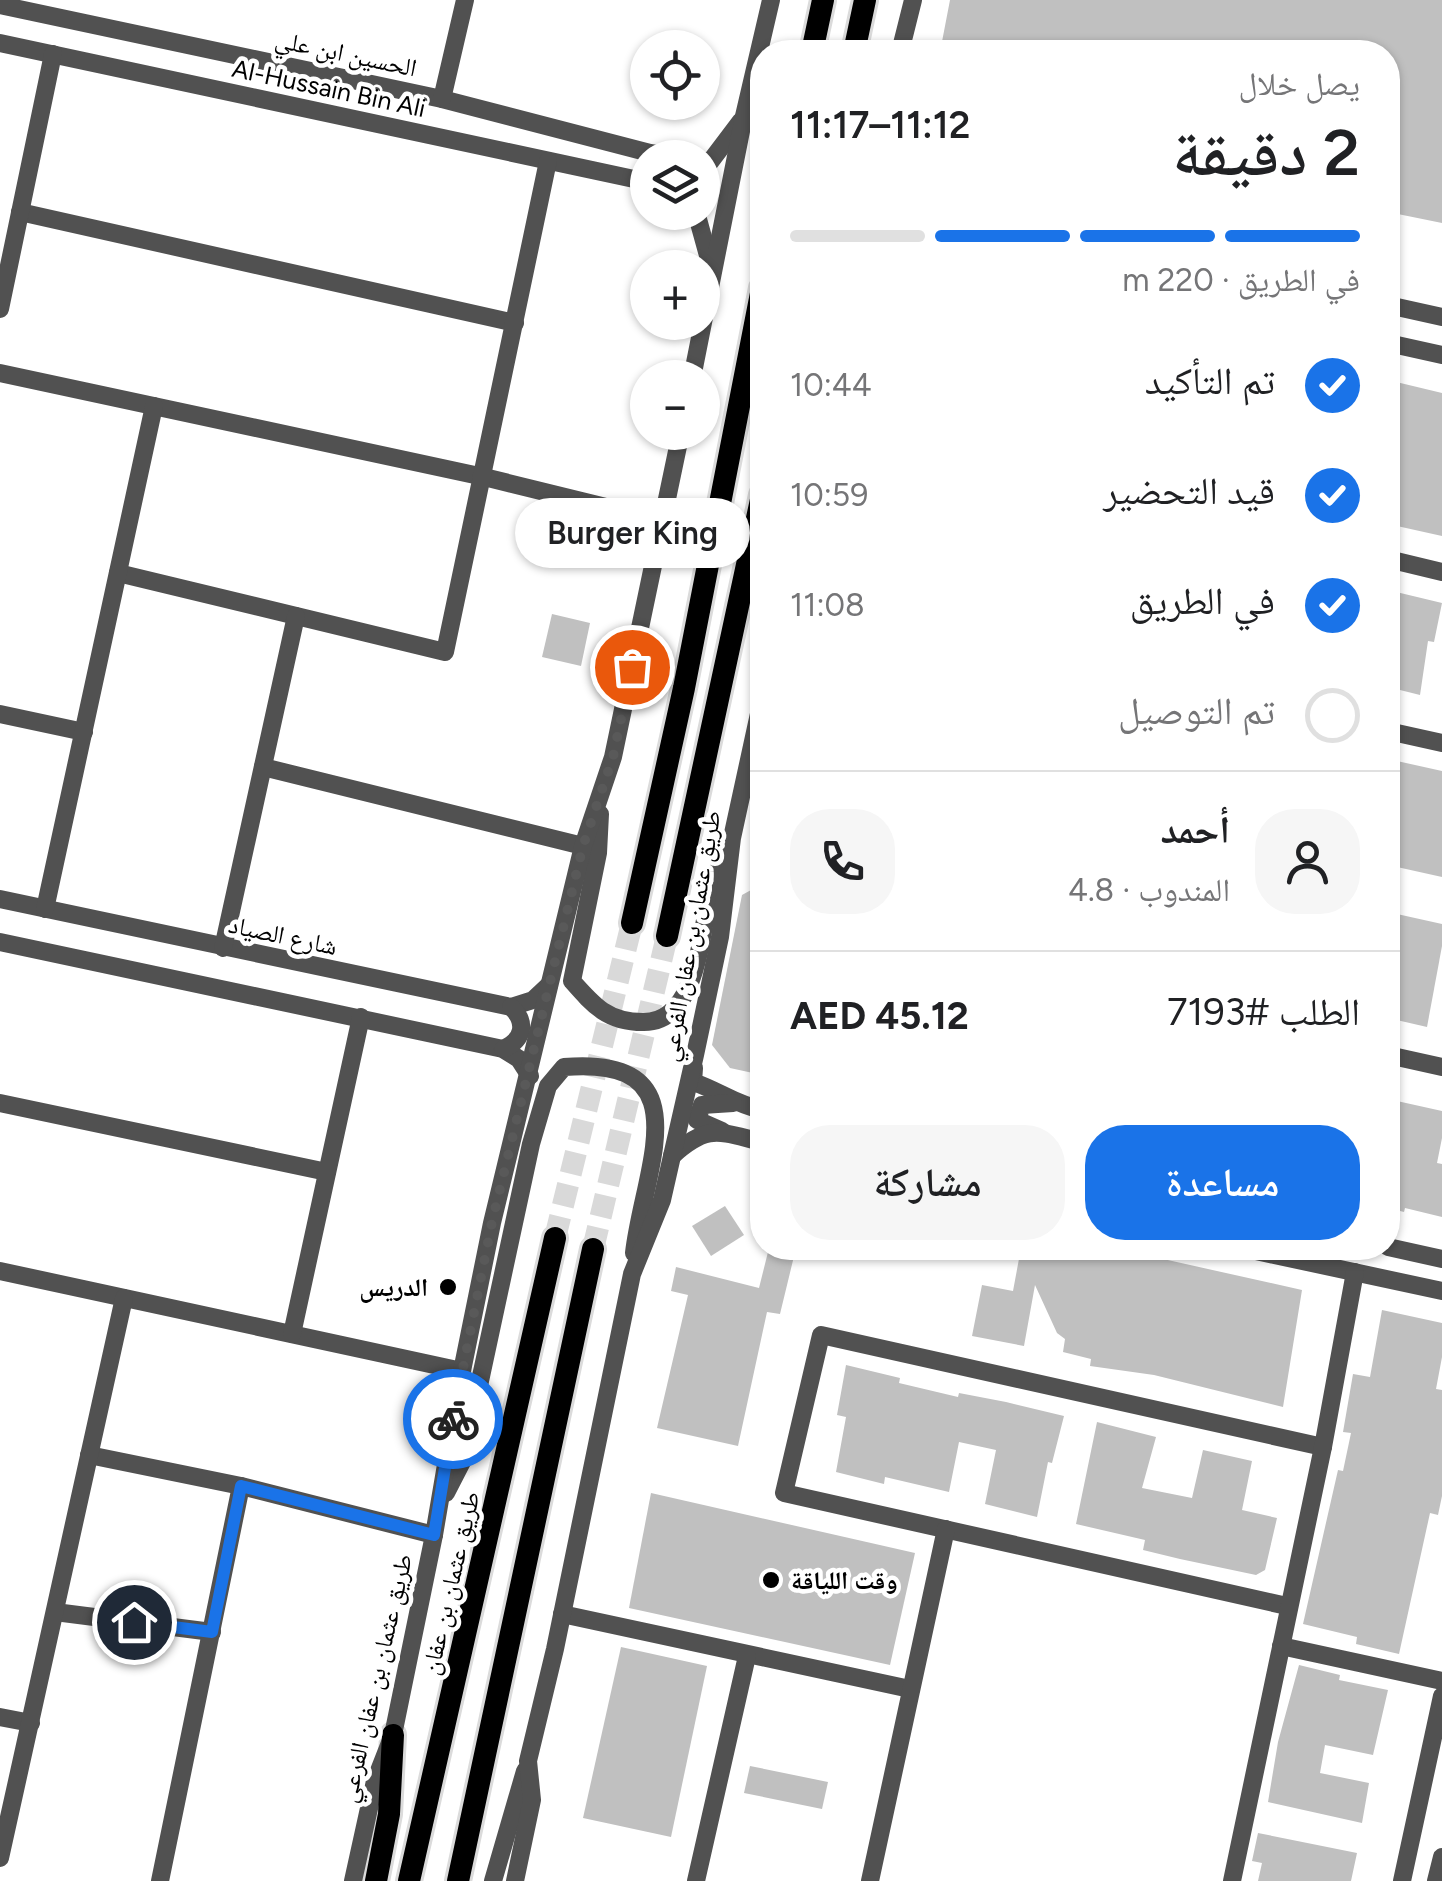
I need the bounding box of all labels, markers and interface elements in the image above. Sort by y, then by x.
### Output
street label: الحسين ابن علي [271,23,419,88]
map controls [630,30,720,450]
button: locate [630,30,720,120]
street label: Al-Hussain Bin Ali [230,53,428,123]
text: يصل خلال [1238,65,1360,103]
text: 11:12–11:17 [790,102,970,148]
text: 2 دقيقة [1172,113,1360,191]
button: layers [630,140,720,230]
button: + [630,250,720,340]
text: في الطريق · 220 m [1122,261,1360,299]
text: تم التأكيد [1145,358,1275,404]
icon: check [1305,358,1360,413]
button: − [630,360,720,450]
text: 10:44 [790,366,872,404]
text: قيد التحضير [1103,468,1275,514]
icon: check [1305,468,1360,523]
text: 10:59 [790,476,868,514]
callout: Burger King [514,497,750,567]
text: Burger King [547,514,718,552]
text: في الطريق [1130,578,1275,624]
icon: check [1305,578,1360,633]
text: 11:08 [790,586,865,624]
pin [590,625,675,710]
icon: bag [605,640,660,695]
text: تم التوصيل [1118,688,1275,734]
text: أحمد [1160,807,1230,853]
street label: طريق عثمان بن عفان الفرعي [653,808,732,1065]
button: phone [790,809,895,914]
button: person [1255,809,1360,914]
text: المندوب · 4.8 [1068,871,1230,909]
street label: شارع الصياد [226,909,340,962]
text: الطلب #7193 [1167,989,1360,1035]
text: AED 45.12 [790,993,969,1039]
button: مشاركة [790,1125,1065,1240]
button: مساعدة [1085,1125,1360,1240]
place label: الدريس [359,1272,428,1303]
marker: الدريس [437,1276,459,1298]
courier [403,1369,503,1469]
icon: bike [426,1392,481,1447]
street label: طريق عثمان بن عفان [414,1488,487,1678]
street label: طريق عثمان بن عفان الفرعي [332,1551,423,1807]
place label: وقت اللياقة [791,1565,898,1595]
marker: وقت اللياقة [760,1569,782,1591]
pin [92,1580,177,1665]
icon: home [107,1595,162,1650]

